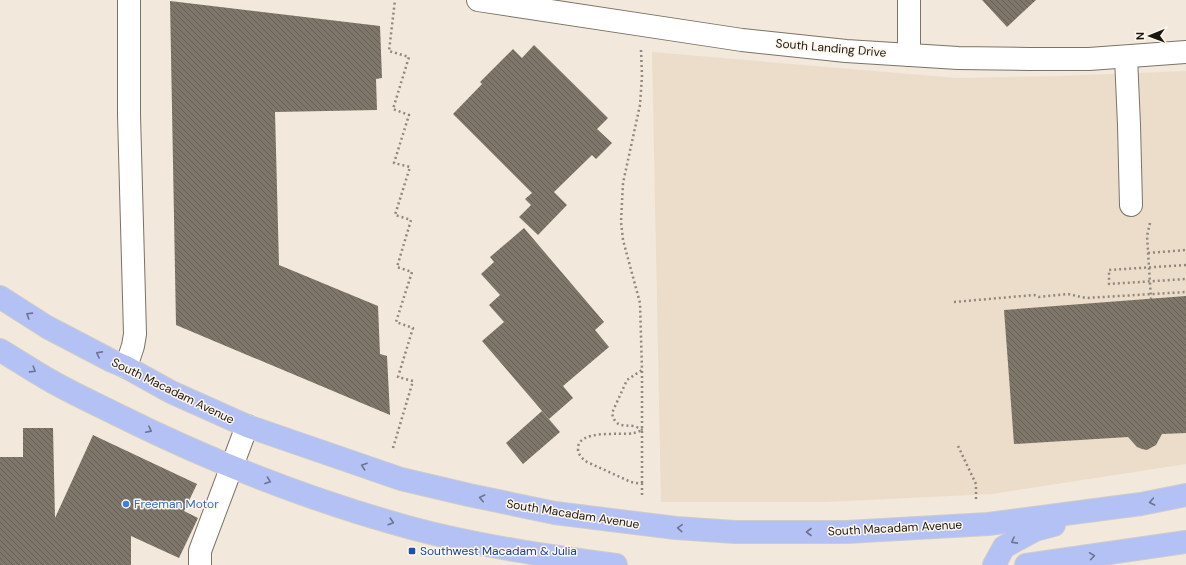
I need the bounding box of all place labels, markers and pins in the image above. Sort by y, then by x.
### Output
place label: Freeman Motor [134,496,219,512]
marker: Freeman Motor [121,499,131,509]
place label: Southwest Macadam & Julia [420,543,577,559]
marker: Southwest Macadam & Julia [407,546,417,556]

